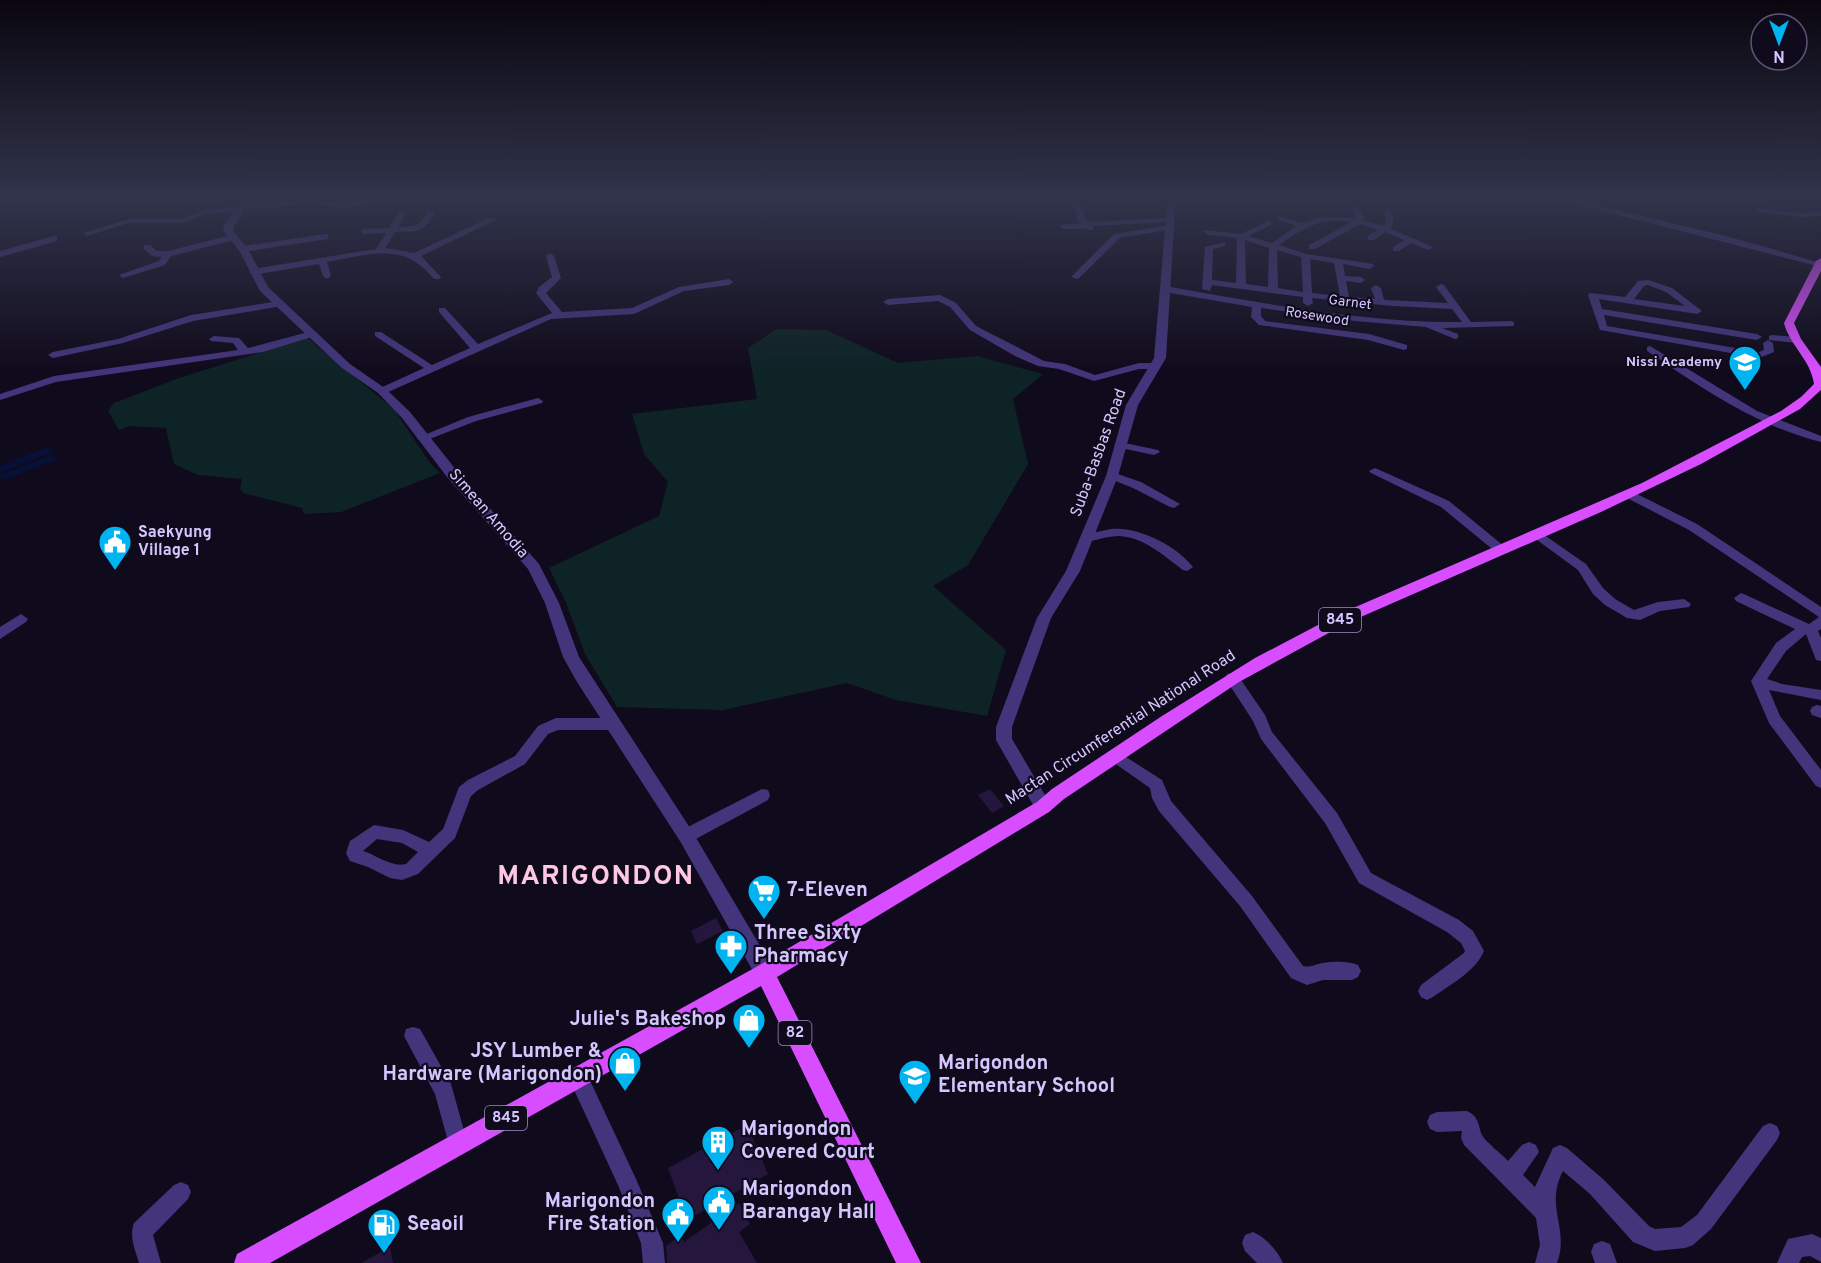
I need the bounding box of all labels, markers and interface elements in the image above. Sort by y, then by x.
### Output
north arrow [1749,12,1809,72]
text: N [1773,45,1785,65]
street label: Garnet [1327,292,1373,314]
street label: Rosewood [1284,304,1350,330]
school or university icon: Nissi Academy [1727,344,1763,391]
place label: Nissi Academy [1626,354,1722,371]
street label: Suba-Basbas Road [1067,386,1131,520]
street label: Simean Amodia [444,465,532,563]
place label: Saekyung Village 1 [138,523,212,561]
public building icon: Saekyung Village 1 [97,524,133,571]
road number: 845 [1319,608,1361,632]
street label: Mactan Circumferential National Road [1002,646,1240,810]
district label: MARIGONDON [497,860,695,894]
supermarket icon: 7-Eleven [746,873,782,920]
place label: 7-Eleven [787,878,868,904]
place label: Three Sixty Pharmacy [754,921,862,970]
pharmacy icon: Three Sixty Pharmacy [713,928,749,975]
shop icon: Julie's Bakeshop [731,1002,767,1049]
place label: Julie's Bakeshop [569,1007,726,1033]
road number: 82 [778,1021,812,1045]
place label: JSY Lumber & Hardware (Marigondon) [382,1039,602,1088]
shop icon: JSY Lumber & Hardware (Marigondon) [607,1045,643,1092]
place label: Marigondon Elementary School [938,1051,1115,1100]
school or university icon: Marigondon Elementary School [897,1058,933,1105]
road number: 845 [485,1106,527,1130]
place label: Marigondon Covered Court [741,1117,875,1166]
building icon: Marigondon Covered Court [700,1124,736,1171]
place label: Marigondon Barangay Hall [742,1177,875,1226]
public building icon: Marigondon Barangay Hall [701,1184,737,1231]
place label: Marigondon Fire Station [545,1189,655,1238]
public building icon: Marigondon Fire Station [660,1196,696,1243]
fuel station icon: Seaoil [366,1207,402,1254]
place label: Seaoil [407,1212,464,1238]

